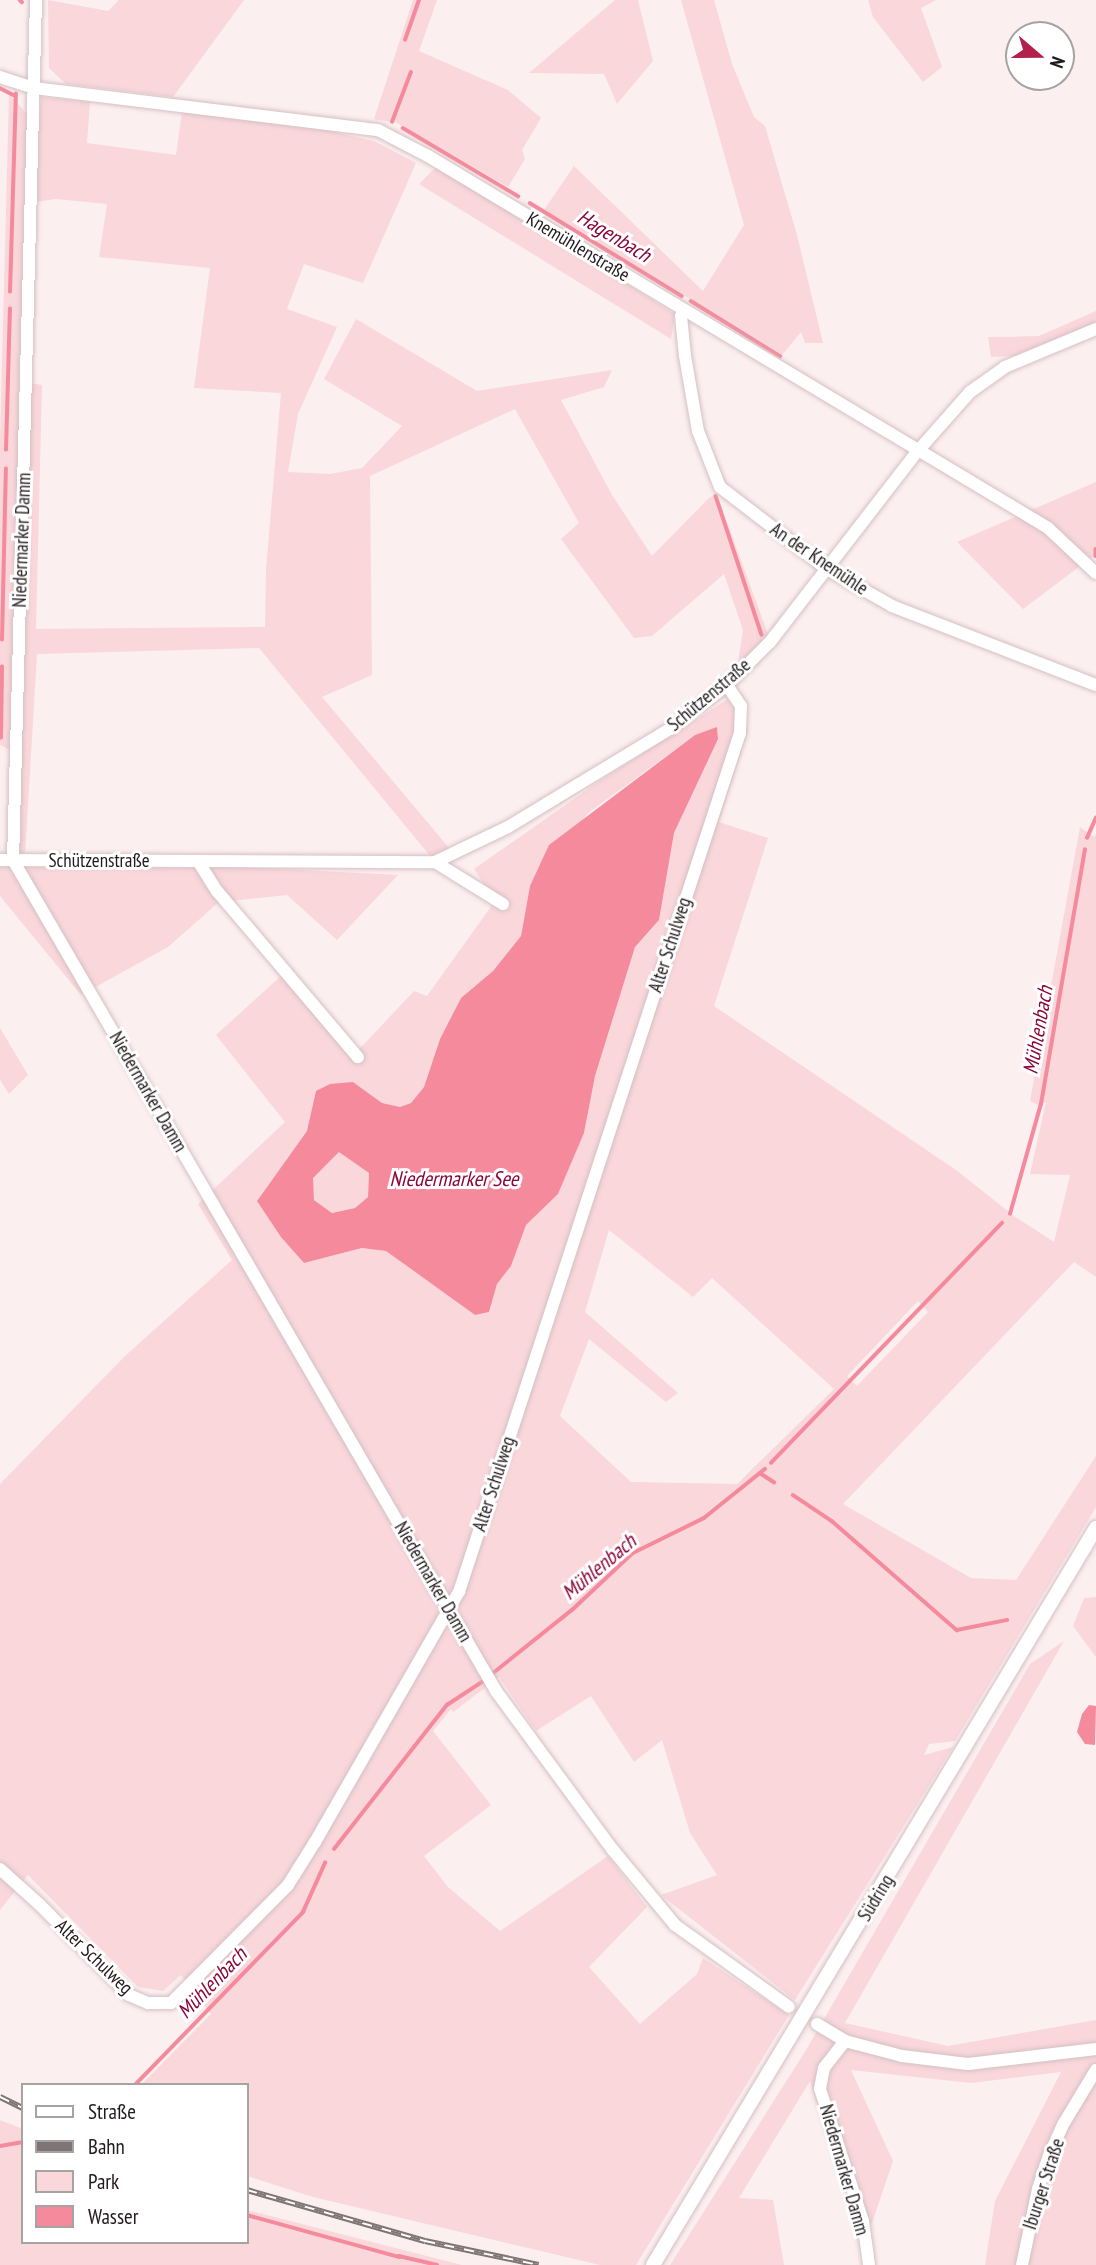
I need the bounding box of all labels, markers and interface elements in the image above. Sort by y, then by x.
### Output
north arrow [1005,21,1075,91]
text: N [1045,54,1071,71]
water label: Hagenbach [573,204,655,268]
street label: Knemühlenstraße [522,207,634,287]
street label: Niedermarker Damm [8,472,36,608]
street label: An der Knemühle [766,518,872,600]
street label: Schützenstraße [663,654,755,736]
street label: Schützenstraße [48,850,150,872]
street label: Alter Schulweg [644,895,696,995]
water label: Mühlenbach [1018,984,1058,1076]
street label: Niedermarker Damm [104,1028,192,1156]
water label: Niedermarker See [390,1166,518,1192]
street label: Alter Schulweg [468,1434,520,1534]
street label: Niedermarker Damm [389,1518,477,1646]
water label: Mühlenbach [557,1529,641,1605]
street label: Südring [853,1870,899,1926]
street label: Alter Schulweg [51,1915,137,1999]
water label: Mühlenbach [172,1942,252,2024]
legend [21,2083,248,2244]
text: Straße [88,2098,136,2125]
street label: Niedermarker Damm [814,2102,874,2238]
text: Bahn [88,2133,125,2160]
street label: Iburger Straße [1019,2135,1069,2233]
text: Park [88,2168,119,2195]
text: Wasser [88,2203,138,2230]

